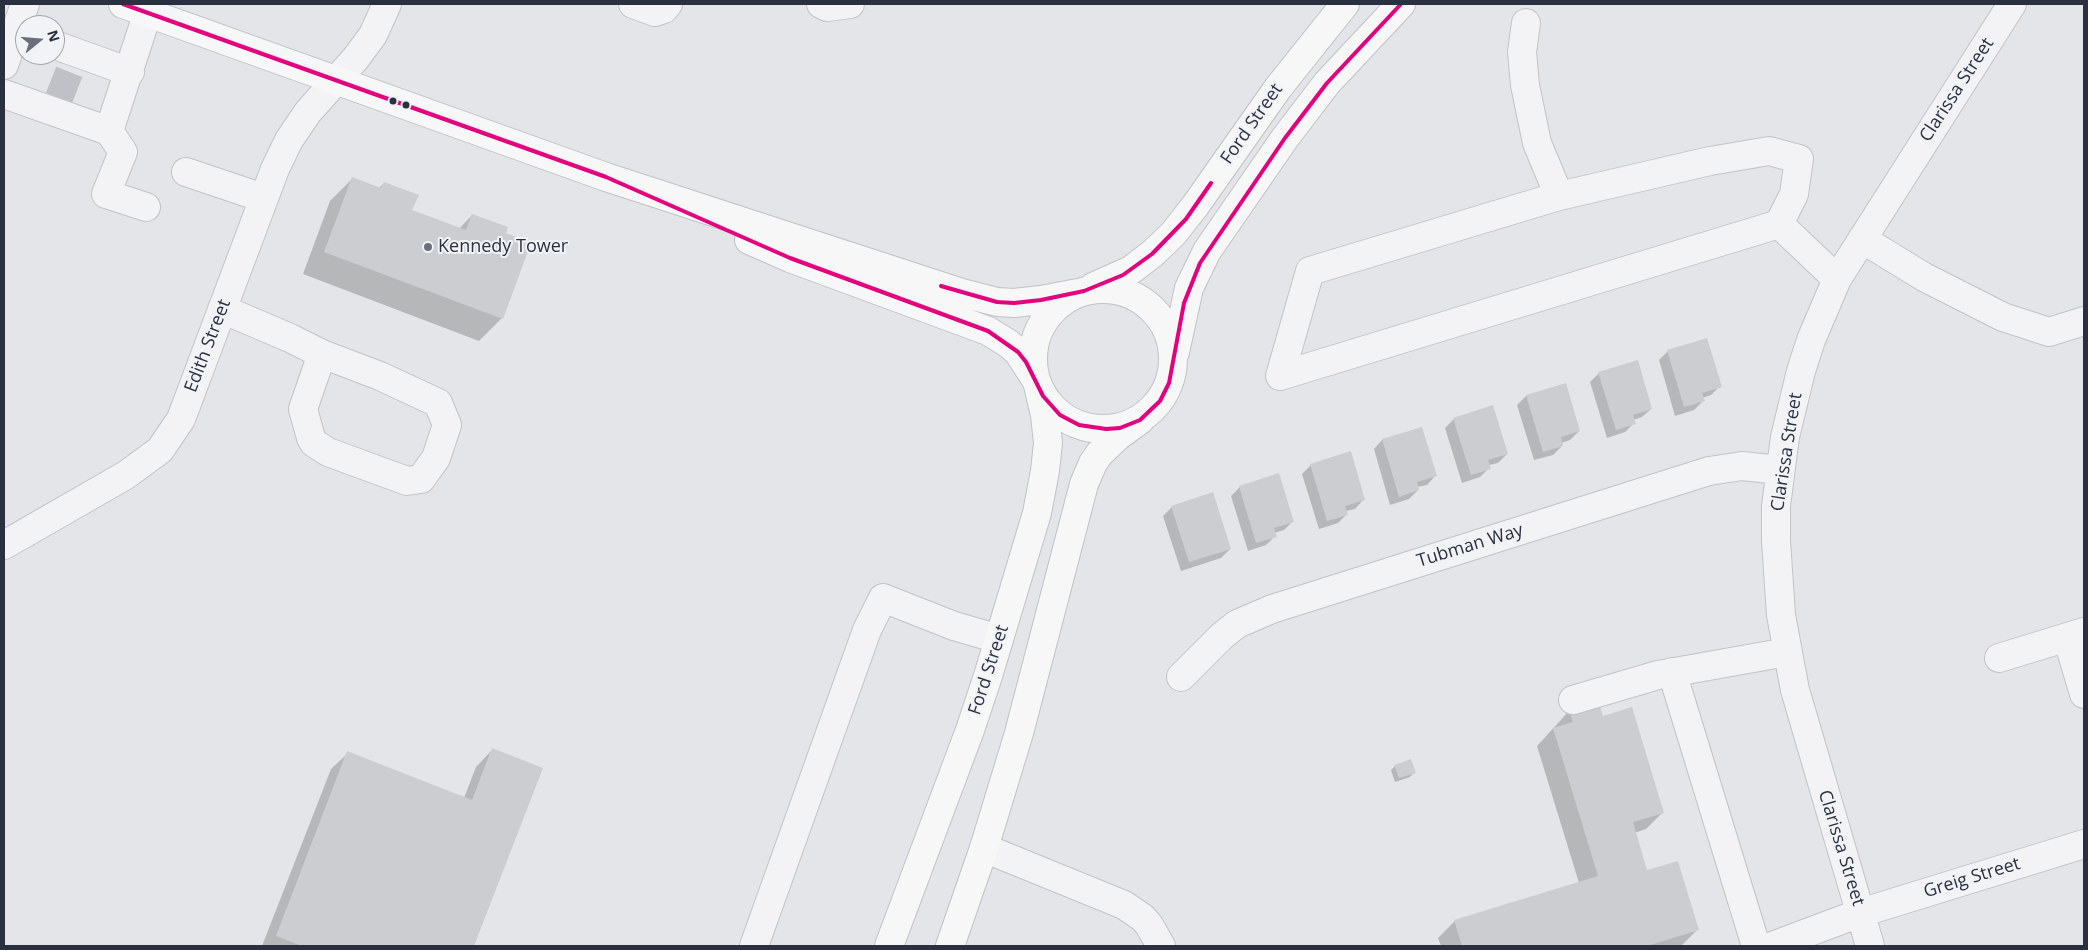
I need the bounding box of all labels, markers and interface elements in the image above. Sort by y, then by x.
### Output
north arrow [15,15,65,65]
text: N [43,28,65,44]
street label: Clarissa Street [1915,34,1999,146]
street label: Ford Street [1216,80,1288,168]
unlabelled marker [388,96,398,106]
unlabelled marker [401,100,411,110]
place label: Kennedy Tower [438,236,568,258]
marker: Kennedy Tower [422,241,434,253]
street label: Edith Street [180,296,236,396]
street label: Clarissa Street [1767,391,1807,513]
street label: Tubman Way [1414,520,1526,572]
street label: Ford Street [964,622,1014,718]
street label: Clarissa Street [1813,788,1869,908]
street label: Greig Street [1921,853,2023,903]

